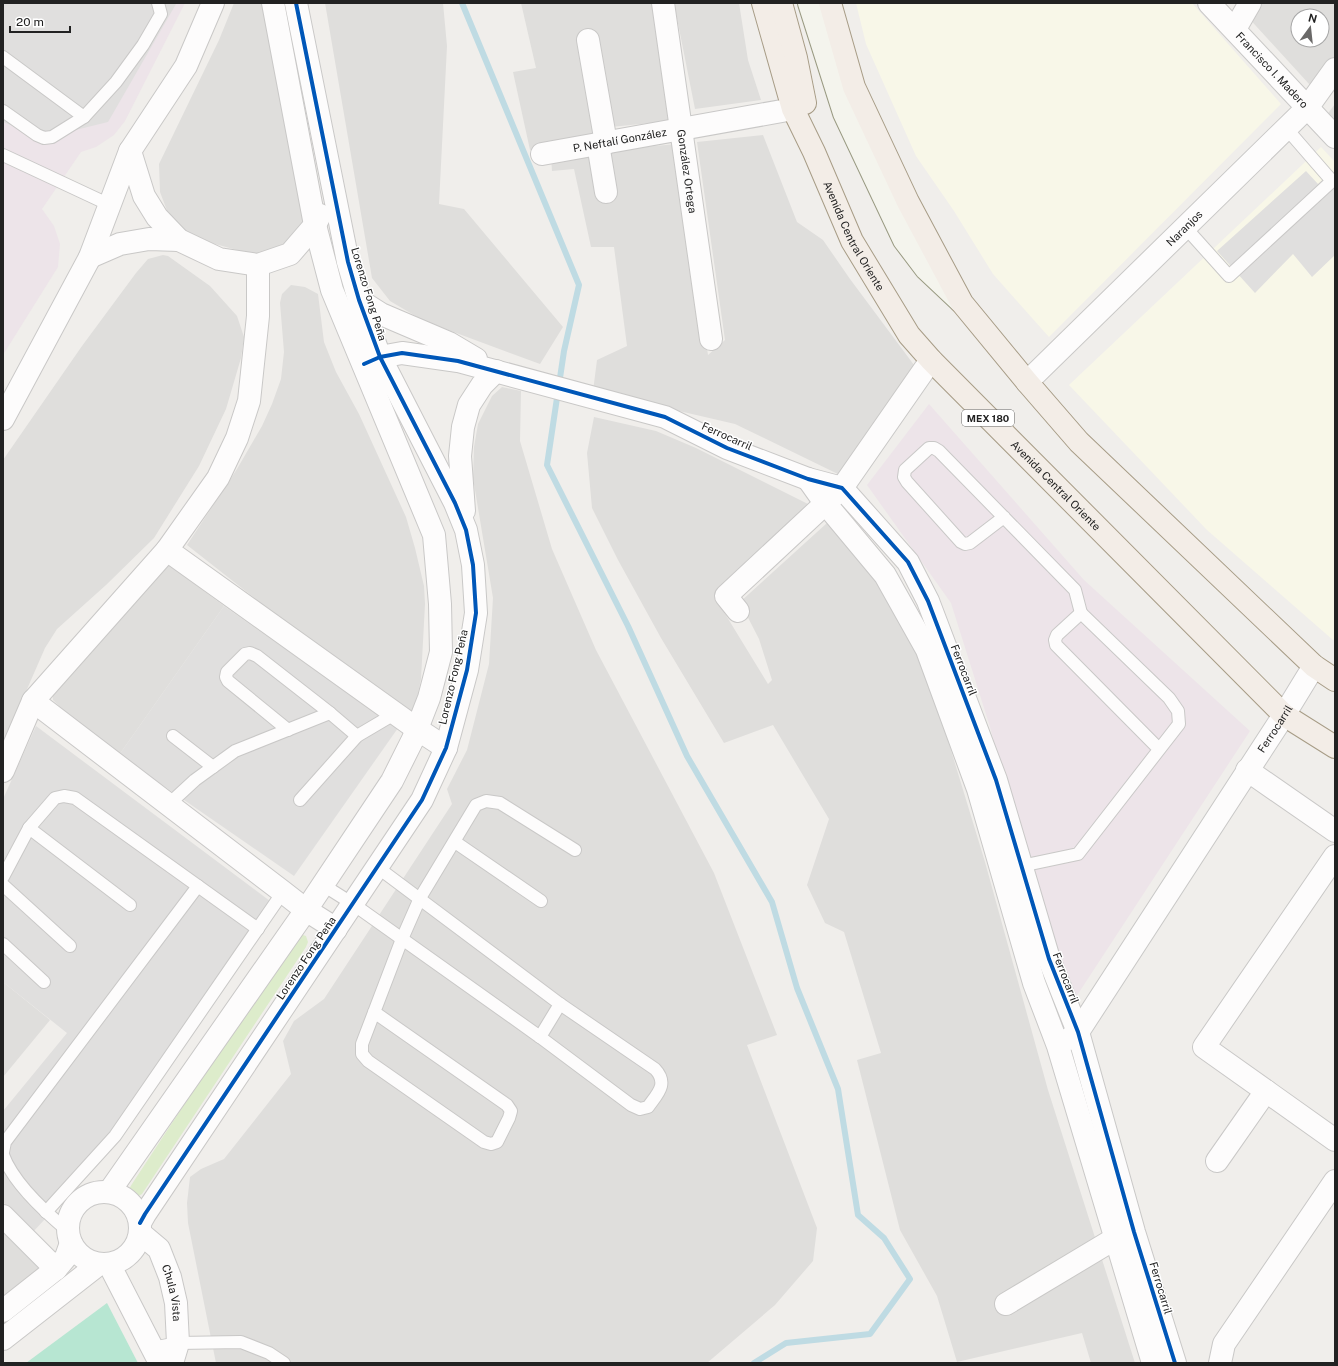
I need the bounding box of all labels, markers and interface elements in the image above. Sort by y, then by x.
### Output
scale bar [10,8,70,34]
north arrow [1290,8,1330,48]
text: N [1307,11,1318,25]
text: 20 m [16,15,44,29]
street label: Francisco I. Madero [1234,30,1310,110]
street label: P. Neftalí González [572,126,667,154]
street label: González Ortega [675,129,699,214]
street label: Avenida Central Oriente [821,179,887,293]
street label: Naranjos [1164,208,1205,248]
street label: Lorenzo Fong Peña [349,246,389,342]
road number: MEX 180 [962,410,1014,426]
street label: Ferrocarril [700,420,754,452]
street label: Avenida Central Oriente [1009,438,1103,533]
street label: Lorenzo Fong Peña [436,628,470,726]
street label: Ferrocarril [949,643,979,697]
street label: Ferrocarril [1255,703,1295,755]
street label: Lorenzo Fong Peña [274,914,338,1002]
street label: Ferrocarril [1051,951,1081,1005]
street label: Ferrocarril [1147,1260,1175,1316]
street label: Chula Vista [160,1263,183,1322]

